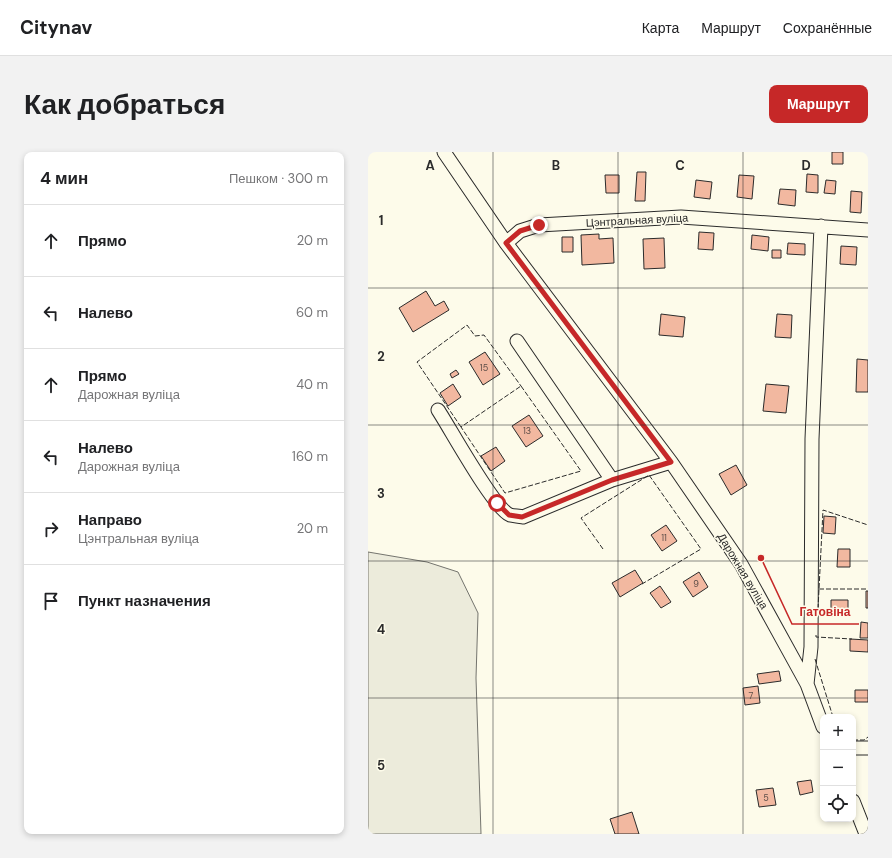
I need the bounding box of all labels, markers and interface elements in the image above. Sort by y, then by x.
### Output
text: Citynav [20,15,92,40]
text: Карта [642,19,679,37]
text: Маршрут [701,19,761,37]
text: Сохранённые [783,19,872,37]
button: Маршрут [769,85,868,123]
text: Как добраться [24,86,225,123]
text: A [425,157,435,174]
text: B [552,157,560,174]
text: C [675,157,685,174]
text: D [801,157,811,174]
text: 4 мин [40,167,88,189]
text: Пешком · 300 m [229,170,328,187]
street label: Цэнтральная вуліца [585,210,689,230]
text: 1 [379,212,383,229]
route end [530,216,548,234]
icon: ahead [40,230,62,252]
text: Прямо [78,231,127,251]
text: 20 m [297,232,328,249]
icon: left [40,302,62,324]
text: Налево [78,303,133,323]
text: 60 m [296,304,328,321]
text: 2 [377,348,385,365]
house number: 15 [480,362,488,374]
text: Прямо [78,366,127,386]
icon: ahead [40,374,62,396]
text: 40 m [296,376,328,393]
text: Дарожная вуліца [78,386,180,403]
house number: 13 [523,425,531,437]
text: Налево [78,438,133,458]
icon: left [40,446,62,468]
text: 160 m [292,448,328,465]
text: Дарожная вуліца [78,458,180,475]
text: 3 [377,485,385,502]
route start [488,494,506,512]
text: Направо [78,510,142,530]
icon: right [40,518,62,540]
text: 20 m [297,520,328,537]
text: Цэнтральная вуліца [78,530,199,547]
street label: Дарожная вуліца [715,530,772,612]
house number: 11 [661,532,667,544]
house number: 9 [693,578,699,590]
icon: arrive [40,590,62,612]
text: Пункт назначения [78,591,211,611]
callout: Гатовіна [792,600,859,624]
text: Гатовіна [800,604,851,620]
text: 4 [377,621,385,638]
house number: 7 [749,690,754,702]
map controls [820,714,856,822]
button: + [820,714,856,750]
button: − [820,750,856,786]
text: 5 [377,757,385,774]
button: locate [820,786,856,822]
house number: 5 [763,792,769,804]

